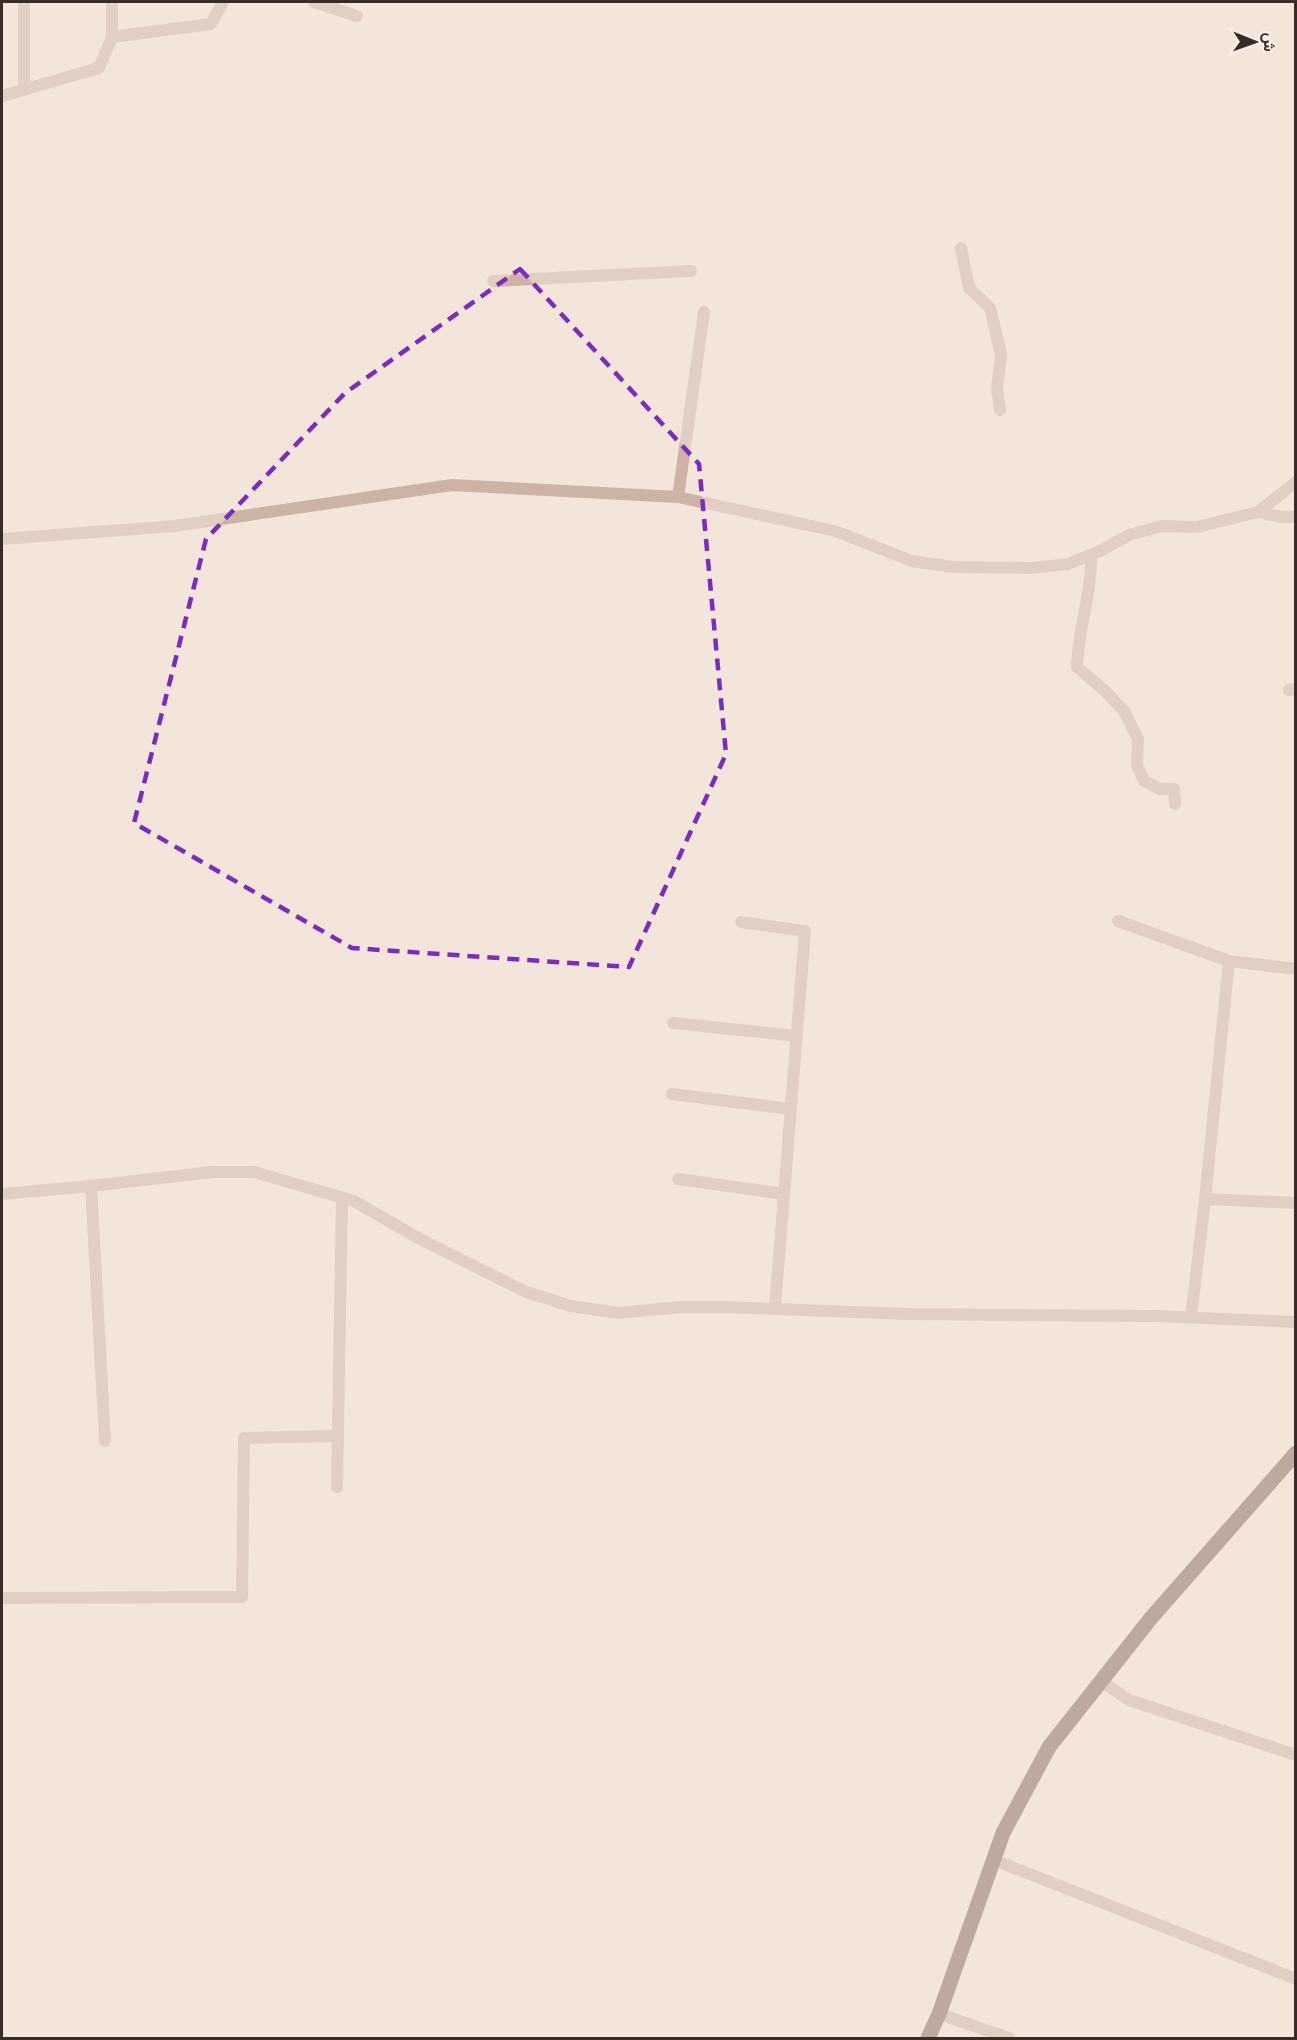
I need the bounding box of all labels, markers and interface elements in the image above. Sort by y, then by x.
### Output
north arrow [1225,12,1285,72]
text: ش [1260,32,1278,52]

